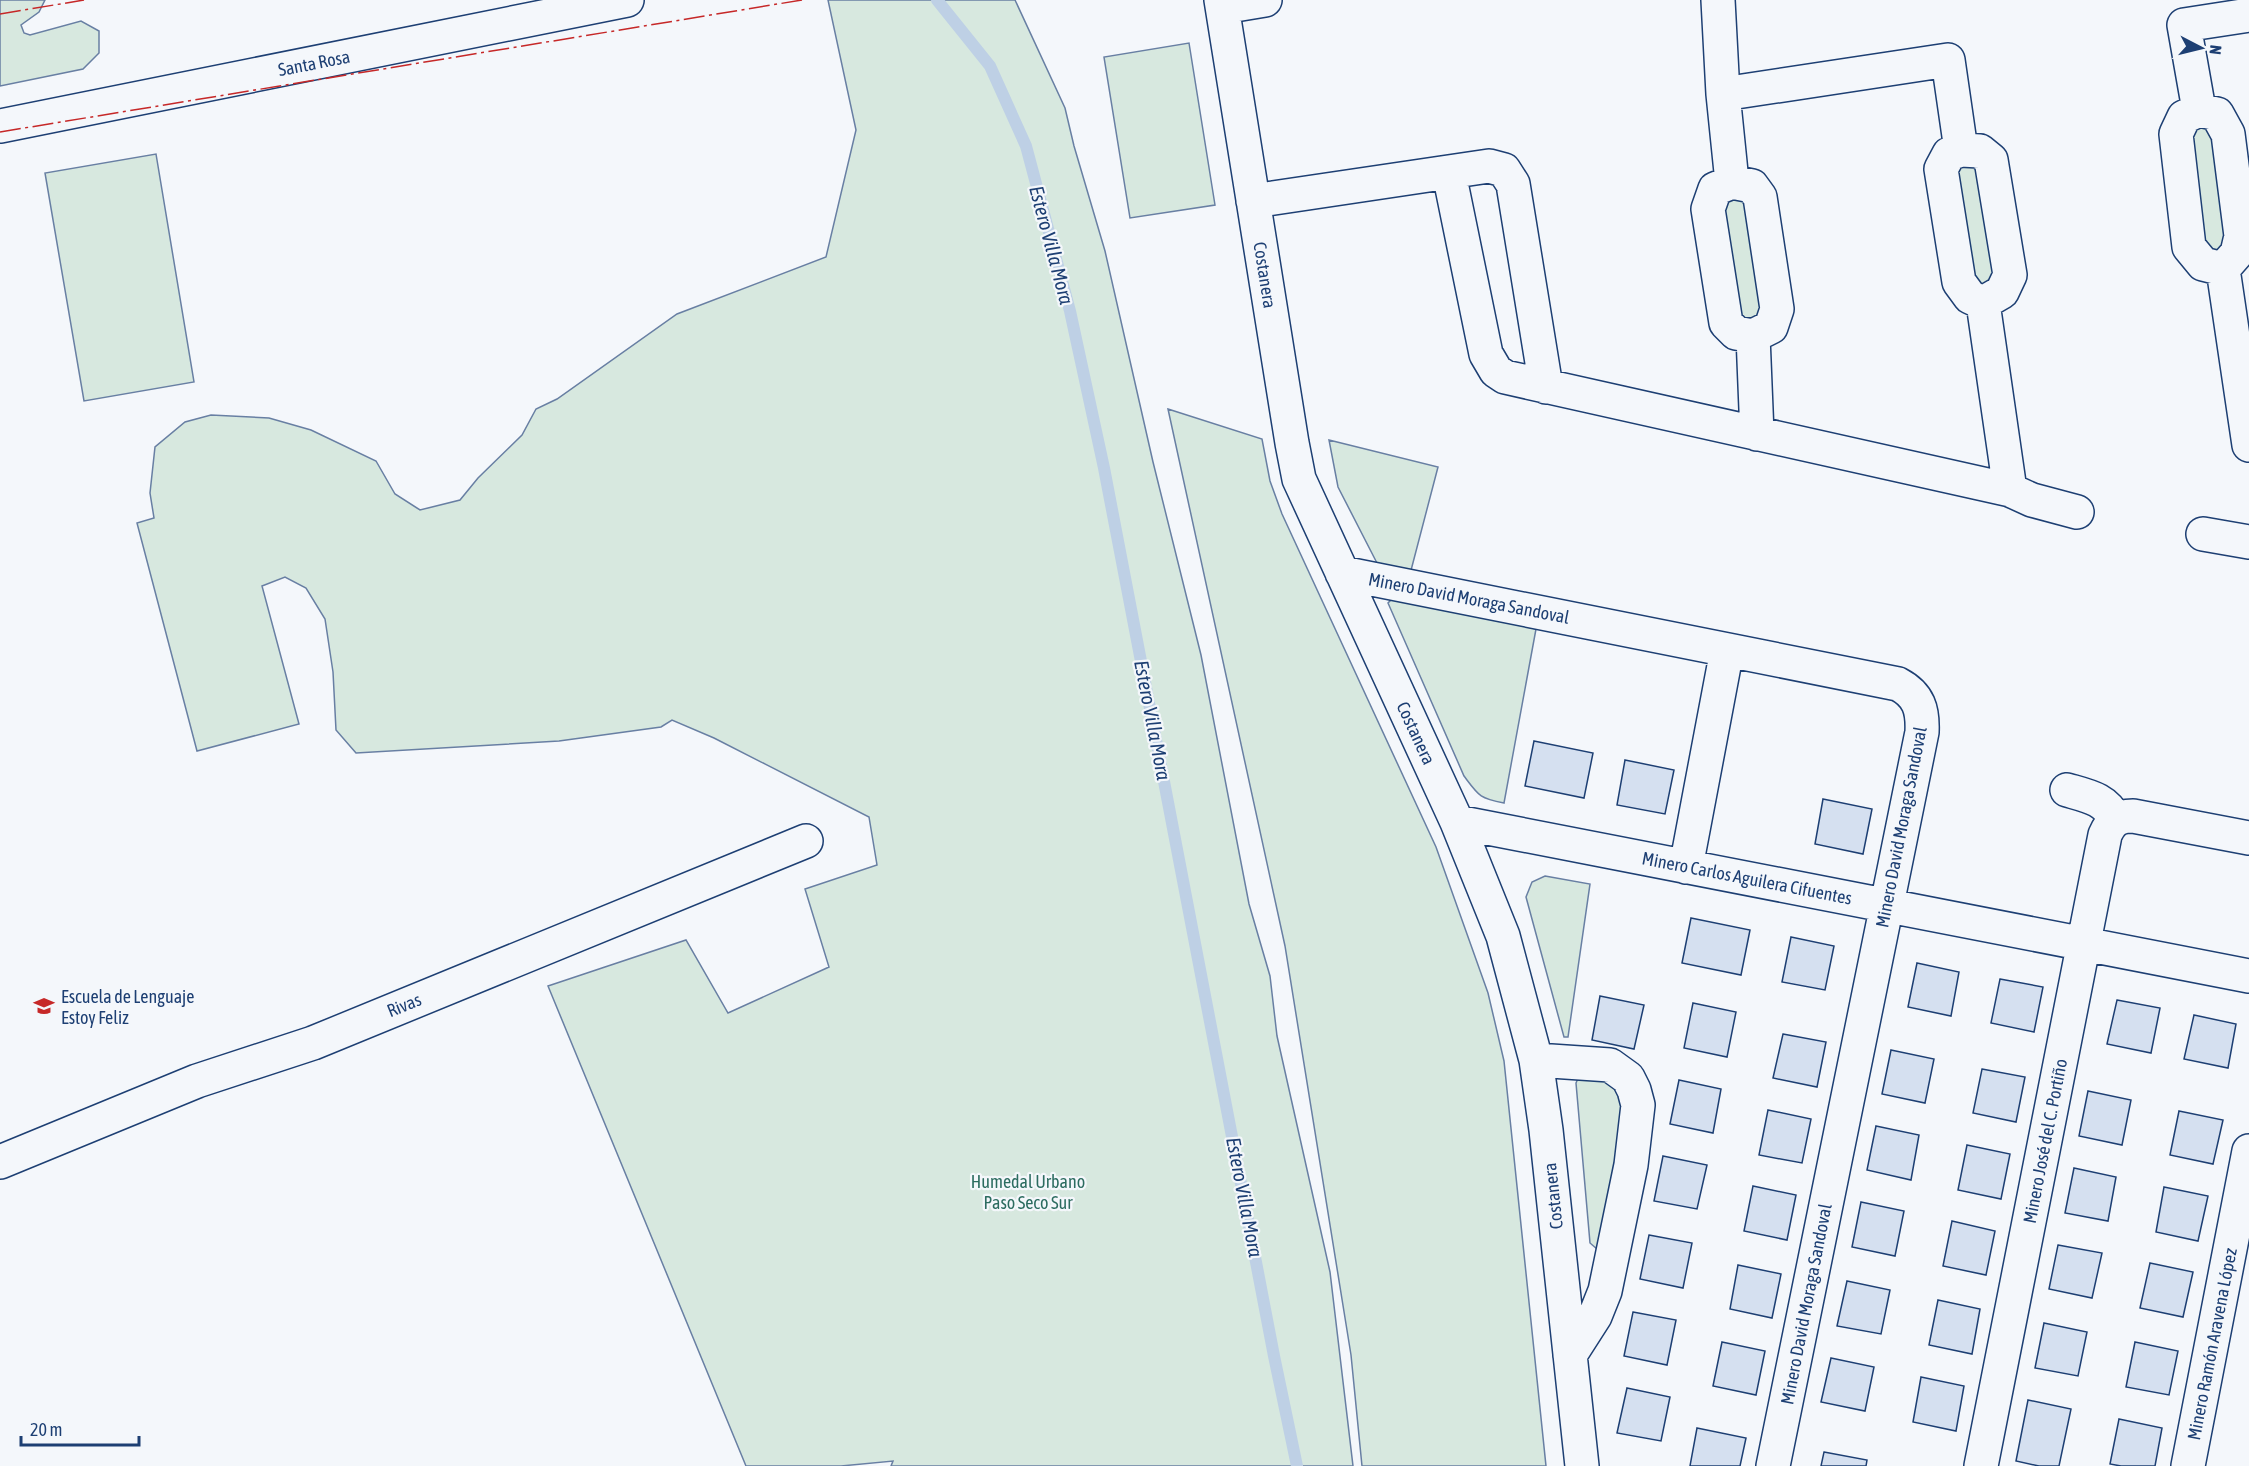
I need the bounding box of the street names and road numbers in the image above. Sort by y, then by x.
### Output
street label: Santa Rosa [276,46,352,80]
street label: Costanera [1249,240,1281,310]
street label: Minero David Moraga Sandoval [1367,568,1571,628]
street label: Costanera [1392,698,1440,768]
street label: Minero David Moraga Sandoval [1871,725,1931,929]
street label: Minero Carlos Aguilera Cifuentes [1640,847,1854,909]
street label: Rivas [384,989,424,1021]
street label: Minero José del C. Portiño [2019,1057,2071,1225]
street label: Costanera [1539,1162,1567,1230]
street label: Minero David Moraga Sandoval [1776,1202,1836,1406]
street label: Minero Ramón Aravena López [2183,1246,2241,1442]

